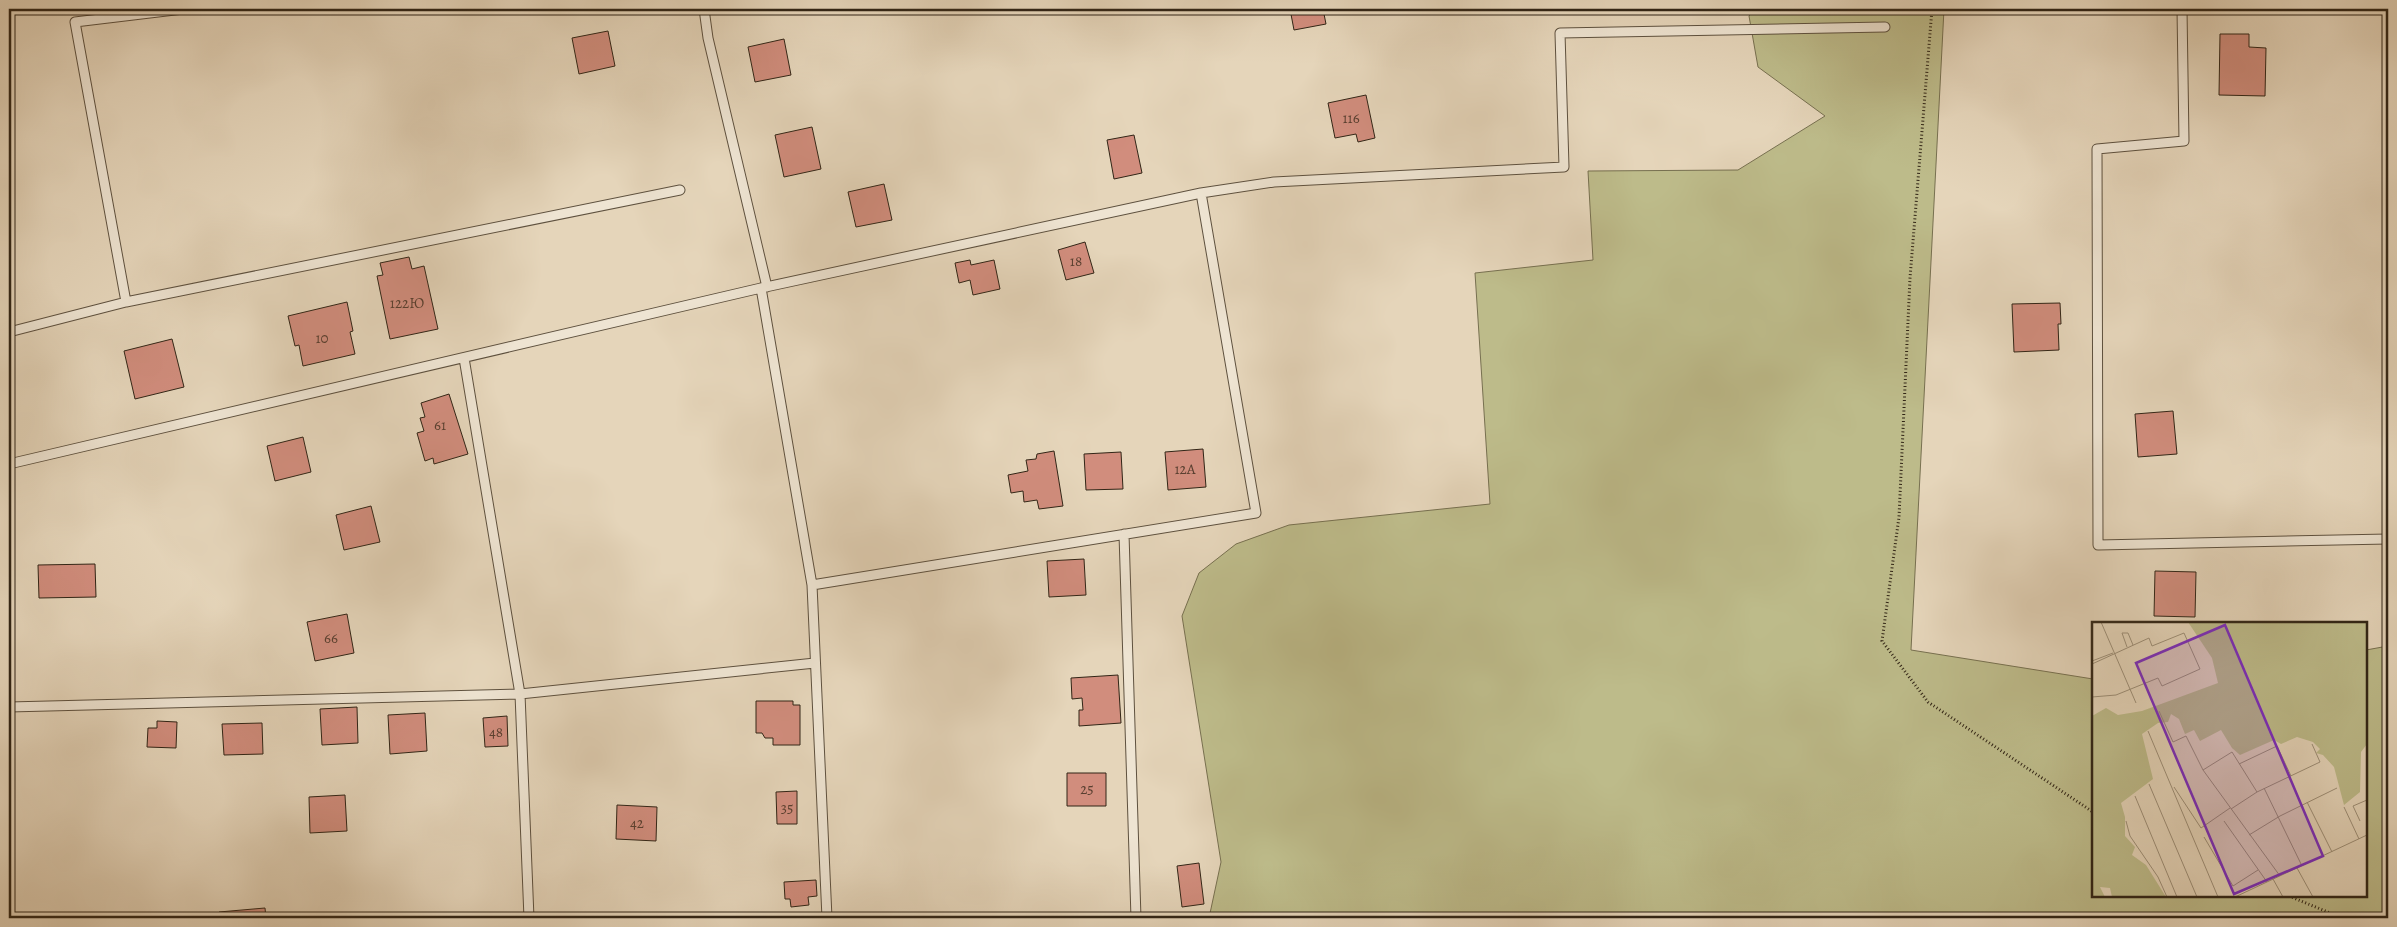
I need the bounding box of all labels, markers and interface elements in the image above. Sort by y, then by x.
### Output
house number: 116 [1342,108,1360,128]
house number: 18 [1070,251,1082,271]
house number: 122Ю [390,293,424,313]
house number: 10 [315,328,329,348]
house number: 61 [434,415,446,435]
house number: 12А [1174,459,1196,479]
inset map [2092,622,2367,897]
house number: 66 [324,628,338,648]
house number: 48 [489,722,503,742]
house number: 25 [1080,779,1094,799]
house number: 35 [781,798,793,818]
house number: 42 [630,813,644,833]

